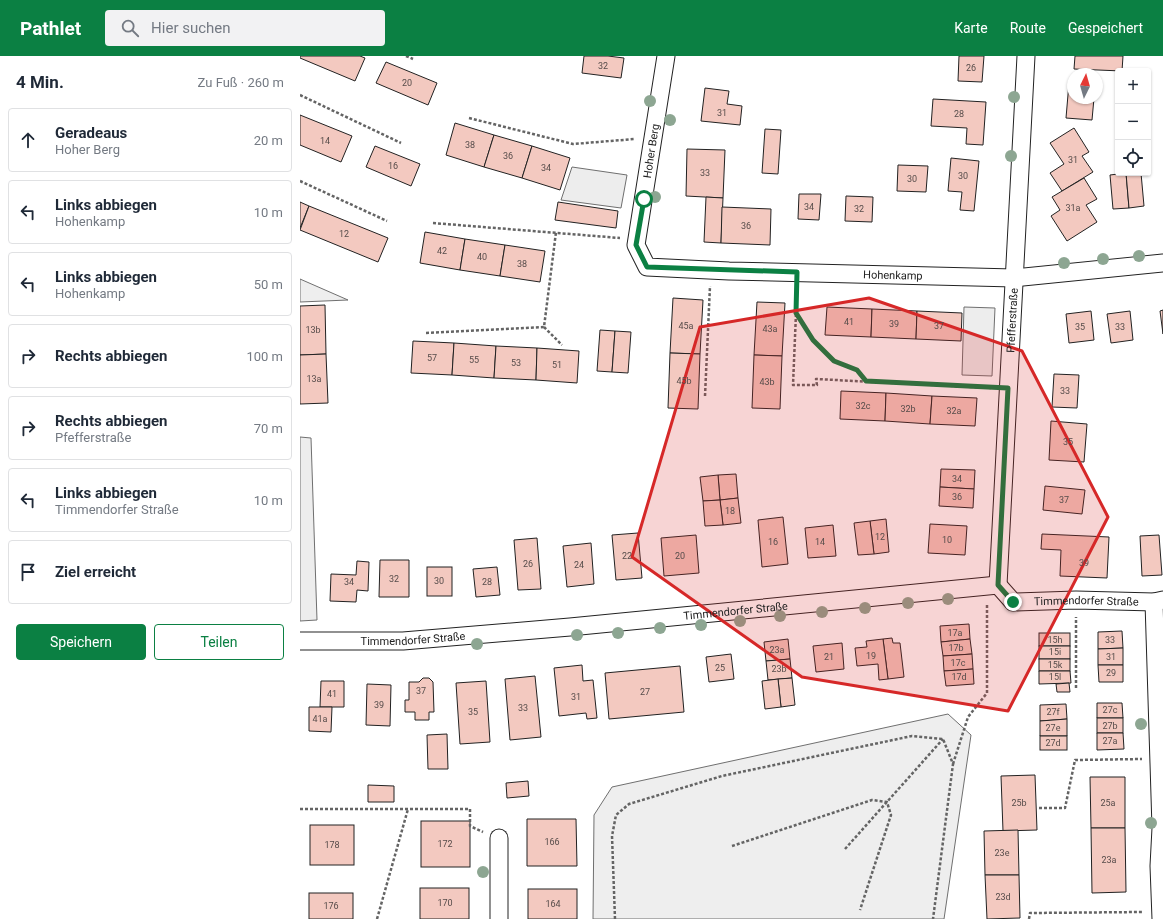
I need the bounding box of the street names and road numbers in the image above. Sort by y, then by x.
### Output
street label: Hoher Berg [641,123,662,179]
street label: Hohenkamp [863,268,923,283]
street label: Pfefferstraße [1004,288,1021,353]
street label: Timmendorfer Straße [1034,594,1139,609]
street label: Timmendorfer Straße [683,600,789,623]
street label: Timmendorfer Straße [361,630,466,648]

